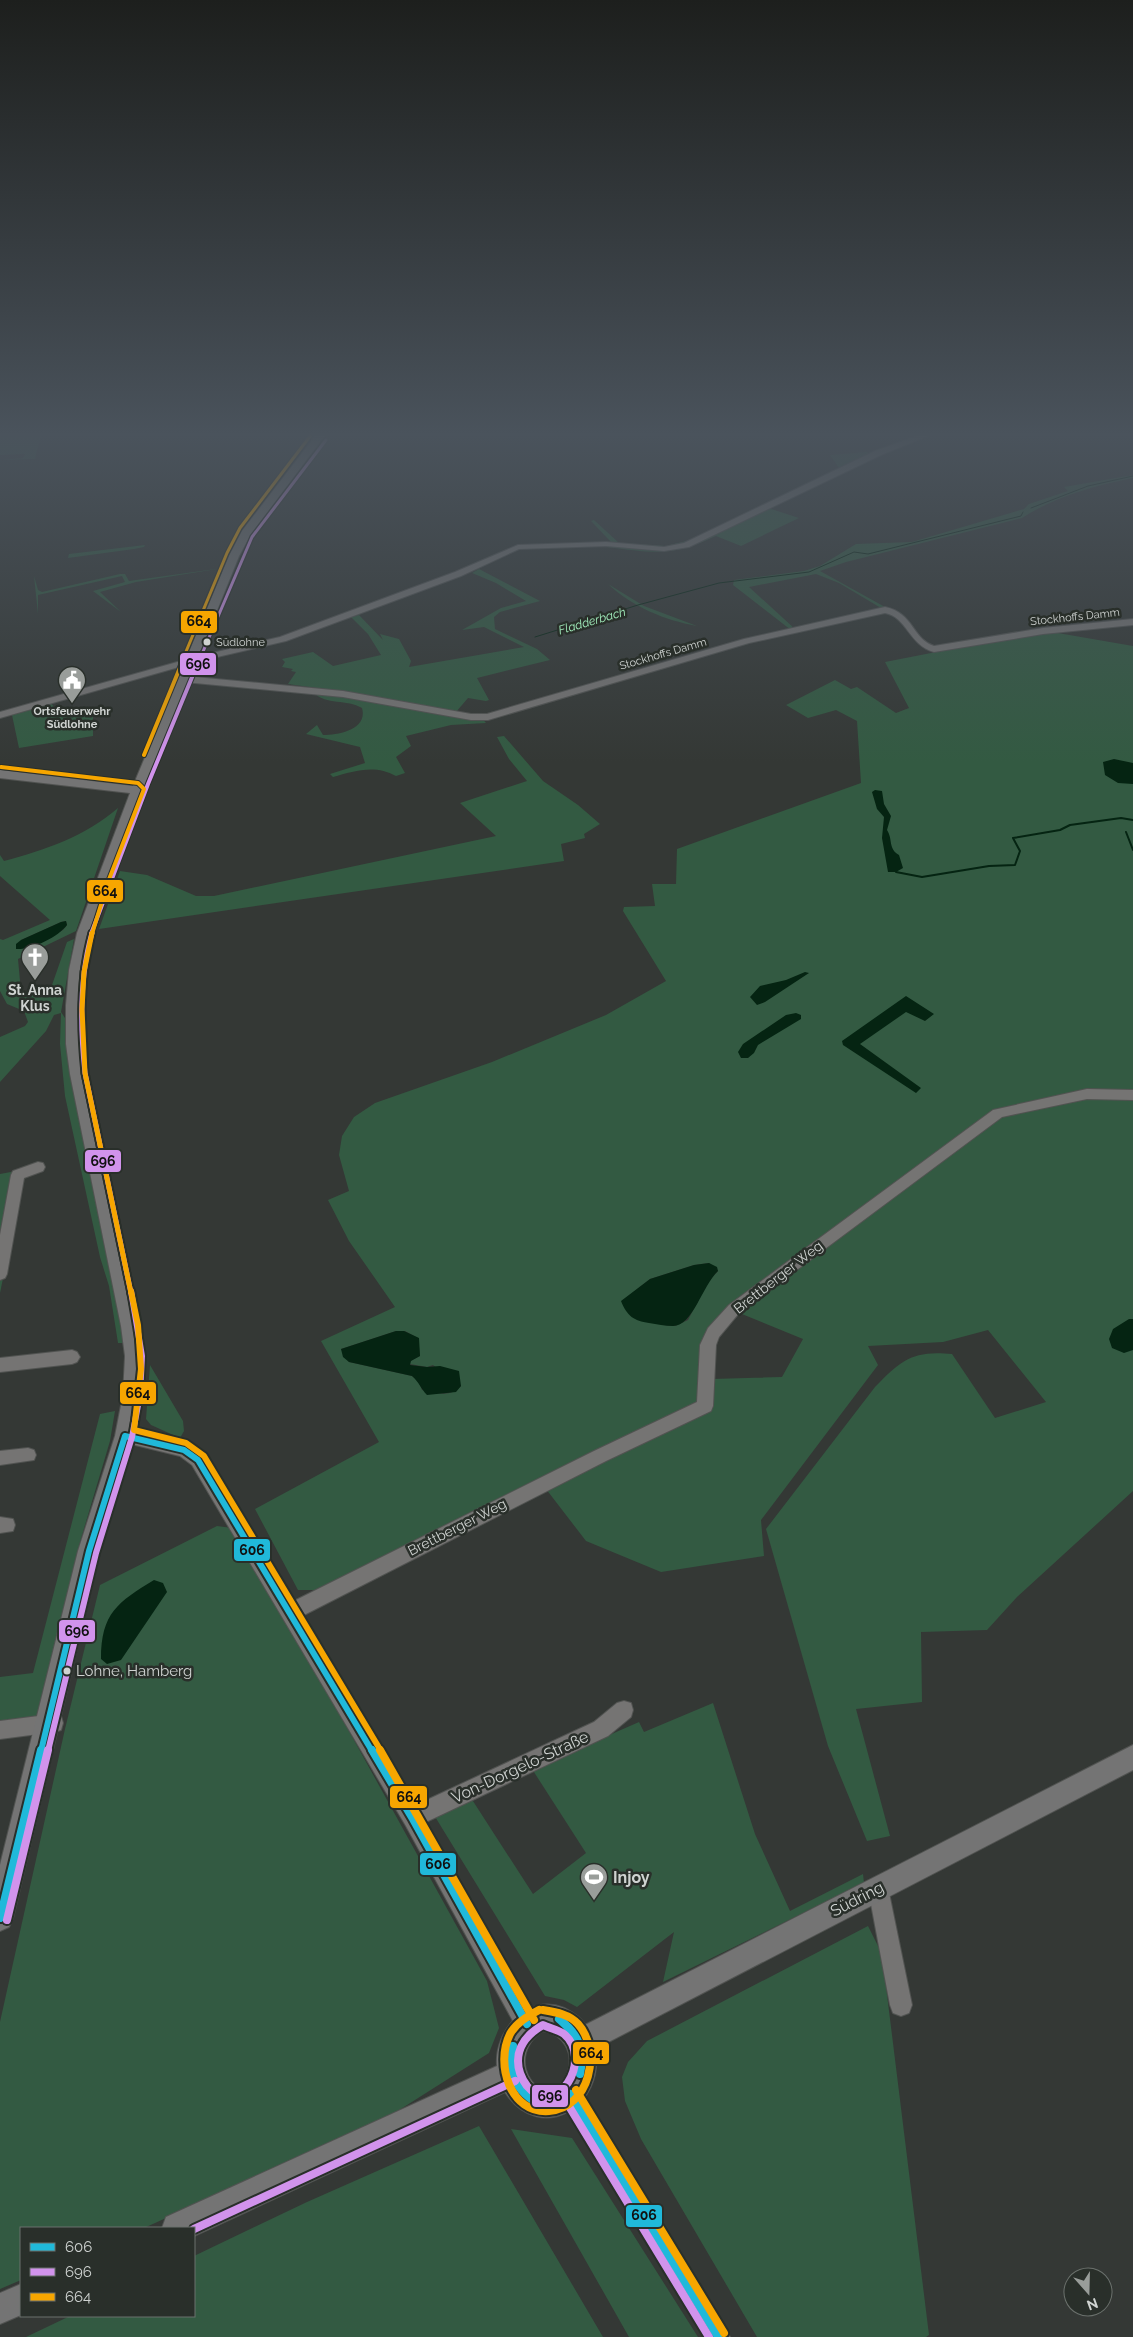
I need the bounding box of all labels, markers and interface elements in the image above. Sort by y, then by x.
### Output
water label: Fladderbach [557,605,628,637]
street label: Stockhoffs Damm [1030,606,1120,628]
line badge: 664 [180,610,218,634]
text: 664 [187,613,212,629]
street label: Stockhoffs Damm [618,635,708,673]
place label: Südlohne [216,636,265,649]
marker: Südlohne [202,637,212,647]
line badge: 696 [179,652,217,676]
text: 696 [185,656,211,672]
public building icon: Ortsfeuerwehr Südlohne [57,665,87,704]
place label: Ortsfeuerwehr Südlohne [34,705,111,731]
line badge: 664 [86,879,124,903]
text: 664 [93,883,118,899]
church icon: St. Anna Klus [20,942,50,981]
place label: St. Anna Klus [8,982,62,1014]
line badge: 696 [84,1149,122,1173]
text: 696 [90,1153,116,1169]
street label: Brettberger Weg [730,1237,826,1317]
line badge: 664 [119,1381,157,1405]
text: 664 [126,1385,151,1401]
street label: Brettberger Weg [405,1495,509,1559]
line badge: 606 [233,1538,271,1562]
text: 606 [239,1542,265,1558]
line badge: 696 [58,1619,96,1643]
text: 696 [64,1623,90,1639]
place label: Lohne, Hamberg [76,1662,192,1680]
marker: Lohne, Hamberg [62,1666,72,1676]
street label: Von-Dorgelo-Straße [448,1727,592,1807]
line badge: 664 [389,1785,428,1809]
text: 664 [397,1789,422,1805]
line badge: 606 [419,1852,457,1876]
text: 606 [425,1856,451,1872]
sports icon: Injoy [579,1862,609,1901]
place label: Injoy [613,1868,650,1887]
street label: Südring [827,1877,887,1921]
line badge: 664 [572,2041,610,2065]
text: 664 [579,2045,604,2061]
line badge: 696 [531,2084,569,2108]
text: 696 [537,2088,563,2104]
line badge: 606 [625,2204,663,2228]
text: 606 [631,2207,657,2223]
legend [20,2227,195,2317]
text: 606 [65,2238,92,2256]
text: 696 [65,2263,92,2281]
north arrow [1063,2267,1113,2317]
text: 664 [65,2288,91,2306]
text: N [1085,2295,1100,2314]

